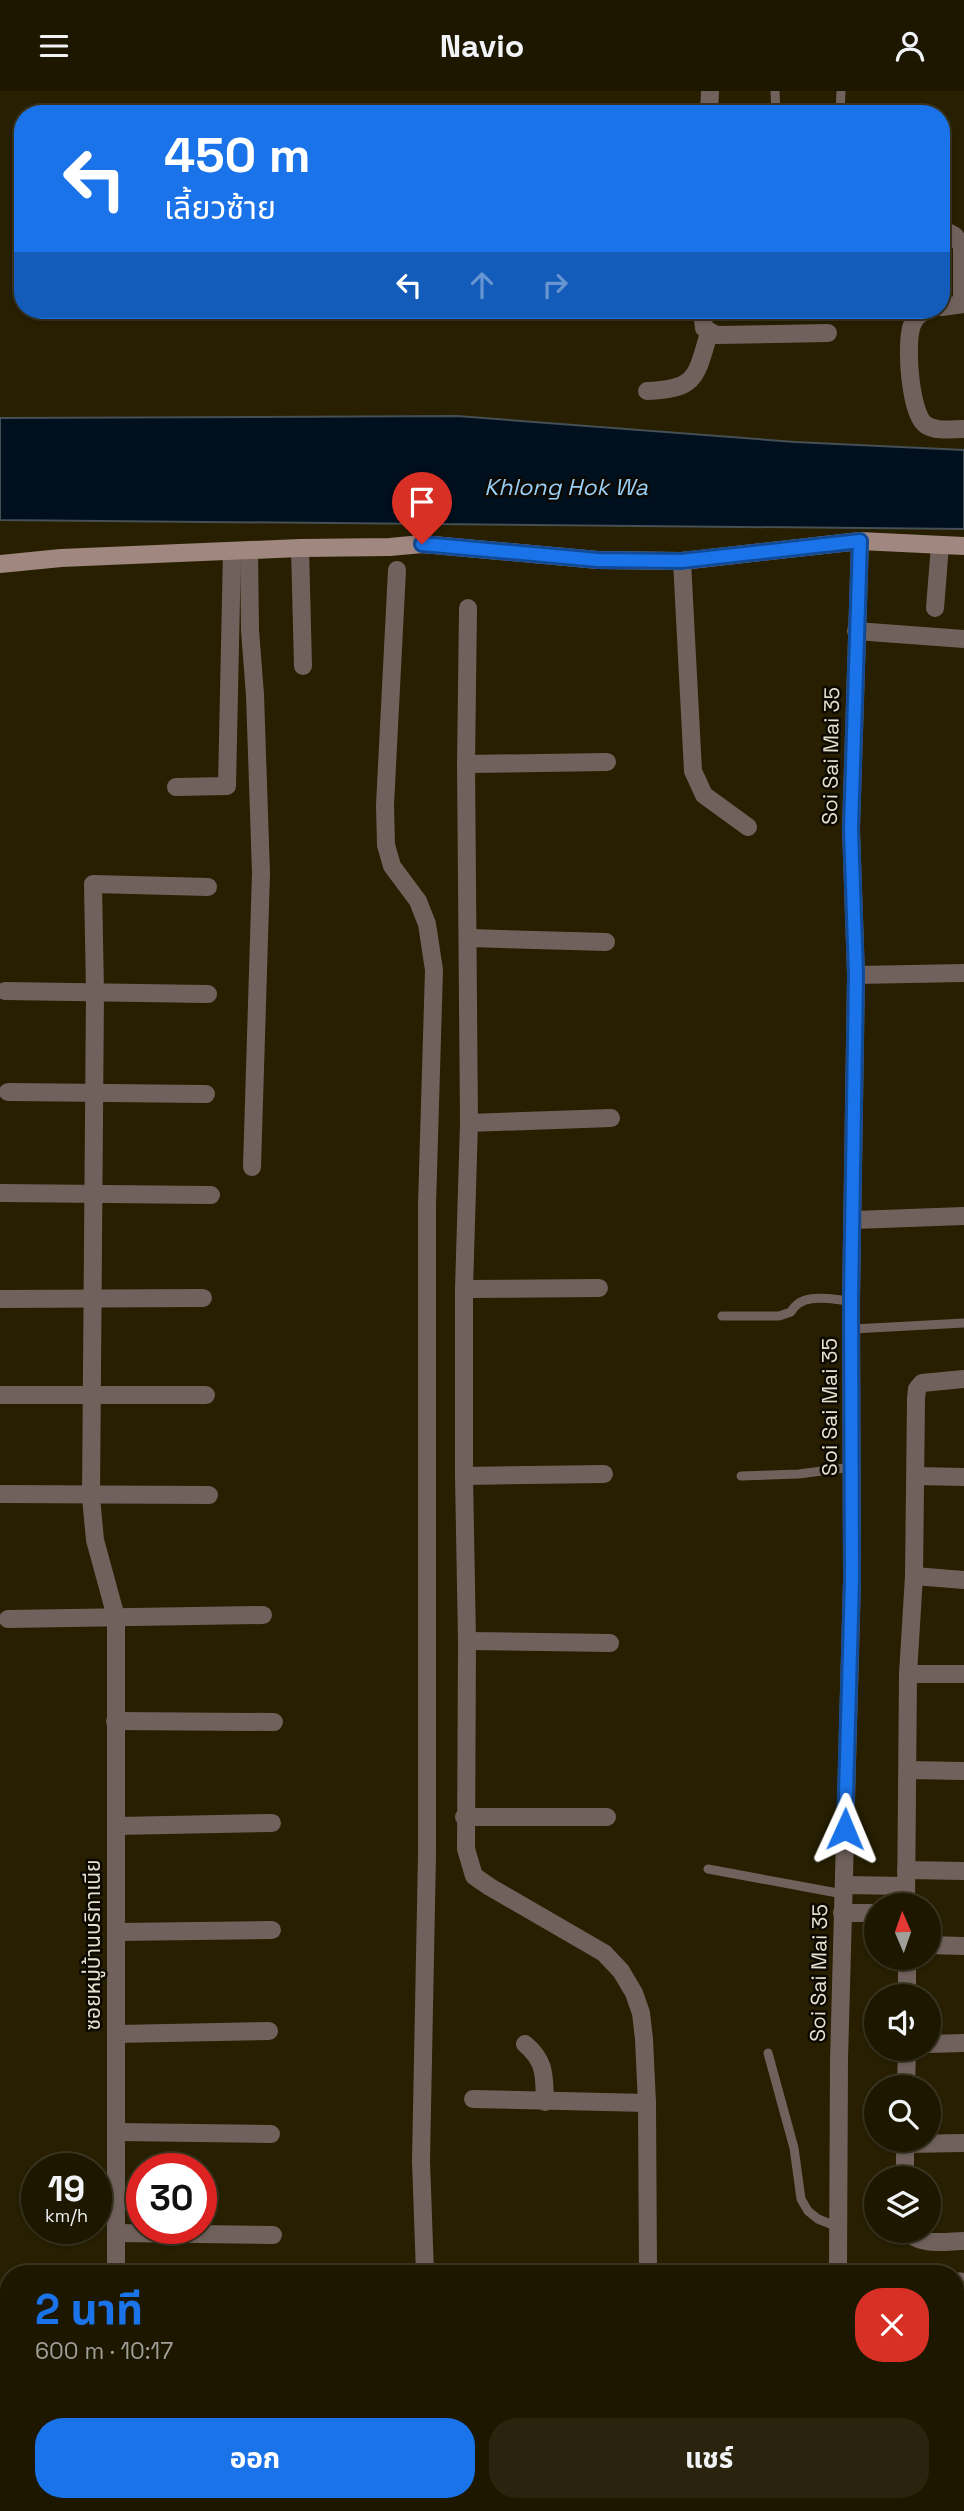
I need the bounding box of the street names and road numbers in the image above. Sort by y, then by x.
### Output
street label: Soi Sai Mai 35 [816,687,845,825]
street label: Soi Sai Mai 35 [816,1338,843,1476]
street label: ซอยหมู่บ้านบริทาเนีย [79,1859,106,2031]
street label: Soi Sai Mai 35 [804,1904,833,2042]

